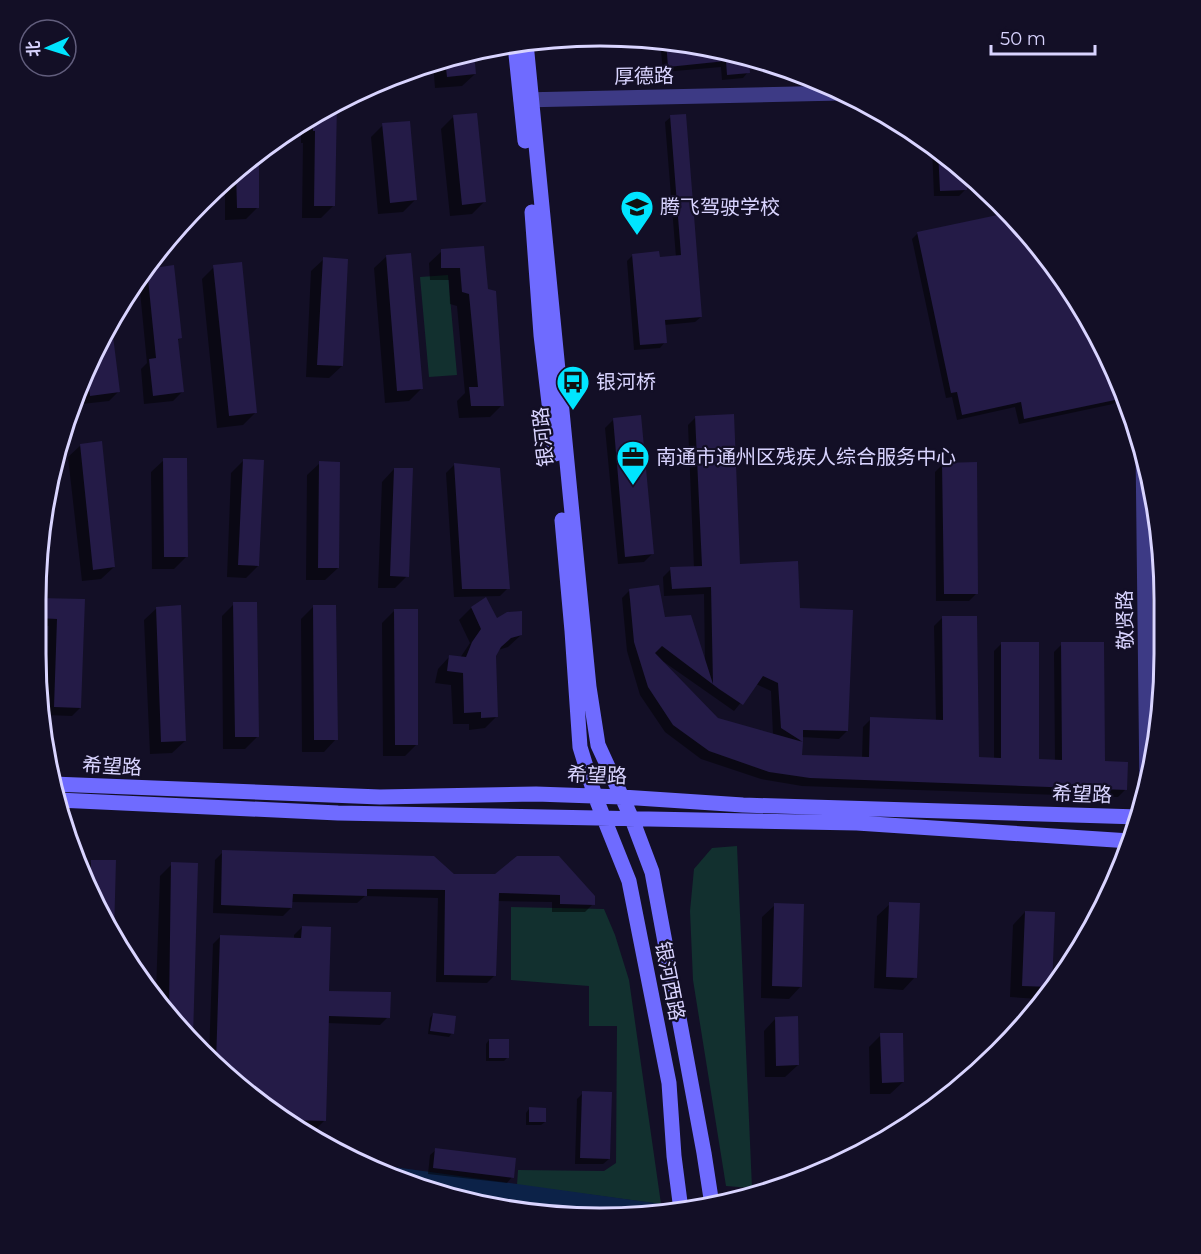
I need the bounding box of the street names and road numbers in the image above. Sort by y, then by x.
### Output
street label: 厚德路 [614,63,674,89]
street label: 银河路 [528,406,558,468]
street label: 敬贤路 [1112,590,1138,650]
street label: 希望路 [81,752,143,780]
street label: 希望路 [567,762,627,788]
street label: 希望路 [1052,781,1112,807]
street label: 银河西路 [651,939,689,1023]

